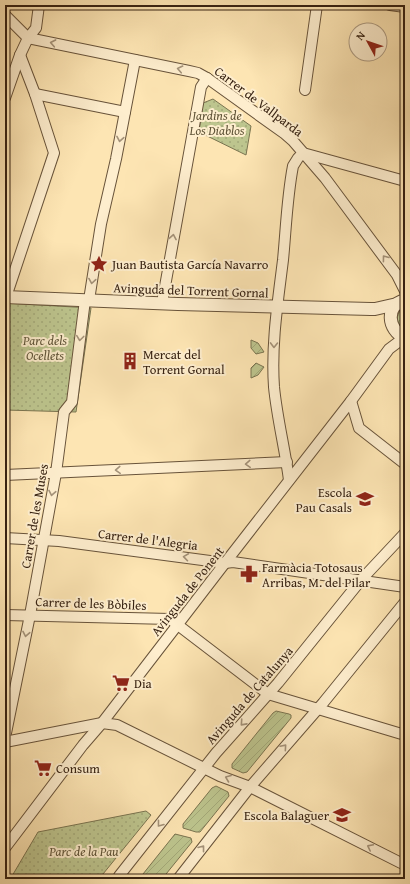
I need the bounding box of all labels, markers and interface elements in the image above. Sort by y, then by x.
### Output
north arrow [348,22,388,62]
text: N [352,27,369,44]
one-way arrow [50,40,56,48]
street label: Carrer de Vallparda [210,62,308,142]
one-way arrow [177,65,183,74]
park label: Jardins de Los Diablos [188,106,245,140]
one-way arrow [116,136,125,142]
one-way arrow [169,234,177,240]
place icon: Juan Bautista García Navarro [89,254,109,274]
place label: Juan Bautista García Navarro [110,255,269,274]
one-way arrow [382,256,389,263]
one-way arrow [88,277,97,284]
street label: Avinguda del Torrent Gornal [113,278,269,303]
park label: Parc dels Ocellets [22,331,67,365]
one-way arrow [76,335,85,341]
one-way arrow [270,342,279,348]
place label: Mercat del Torrent Gornal [143,345,225,379]
building icon: Mercat del Torrent Gornal [120,351,140,371]
one-way arrow [245,460,251,469]
street label: Carrer de les Muses [16,462,53,570]
one-way arrow [115,466,121,474]
place label: Escola Pau Casals [296,483,353,517]
school or university icon: Escola Pau Casals [355,489,375,509]
one-way arrow [48,490,57,496]
street label: Carrer de l'Alegria [97,524,200,555]
street label: Avinguda de Ponent [146,542,229,640]
one-way arrow [183,553,189,562]
place label: Farmàcia Totosaus Arribas, M. del Pilar [262,558,371,592]
pharmacy icon: Farmàcia Totosaus Arribas, M. del Pilar [239,564,259,584]
street label: Carrer de les Bòbiles [35,592,147,615]
one-way arrow [22,631,30,637]
street label: Avinguda de Catalunya [201,642,298,748]
supermarket icon: Dia [111,673,131,693]
place label: Dia [134,674,153,693]
one-way arrow [240,719,247,726]
one-way arrow [280,745,287,752]
supermarket icon: Consum [33,758,53,778]
place label: Consum [56,759,100,778]
one-way arrow [224,775,231,783]
school or university icon: Escola Balaguer [332,805,352,825]
place label: Escola Balaguer [244,806,330,825]
one-way arrow [158,819,165,826]
park label: Parc de la Pau [48,842,119,861]
one-way arrow [366,844,374,852]
one-way arrow [197,846,204,853]

